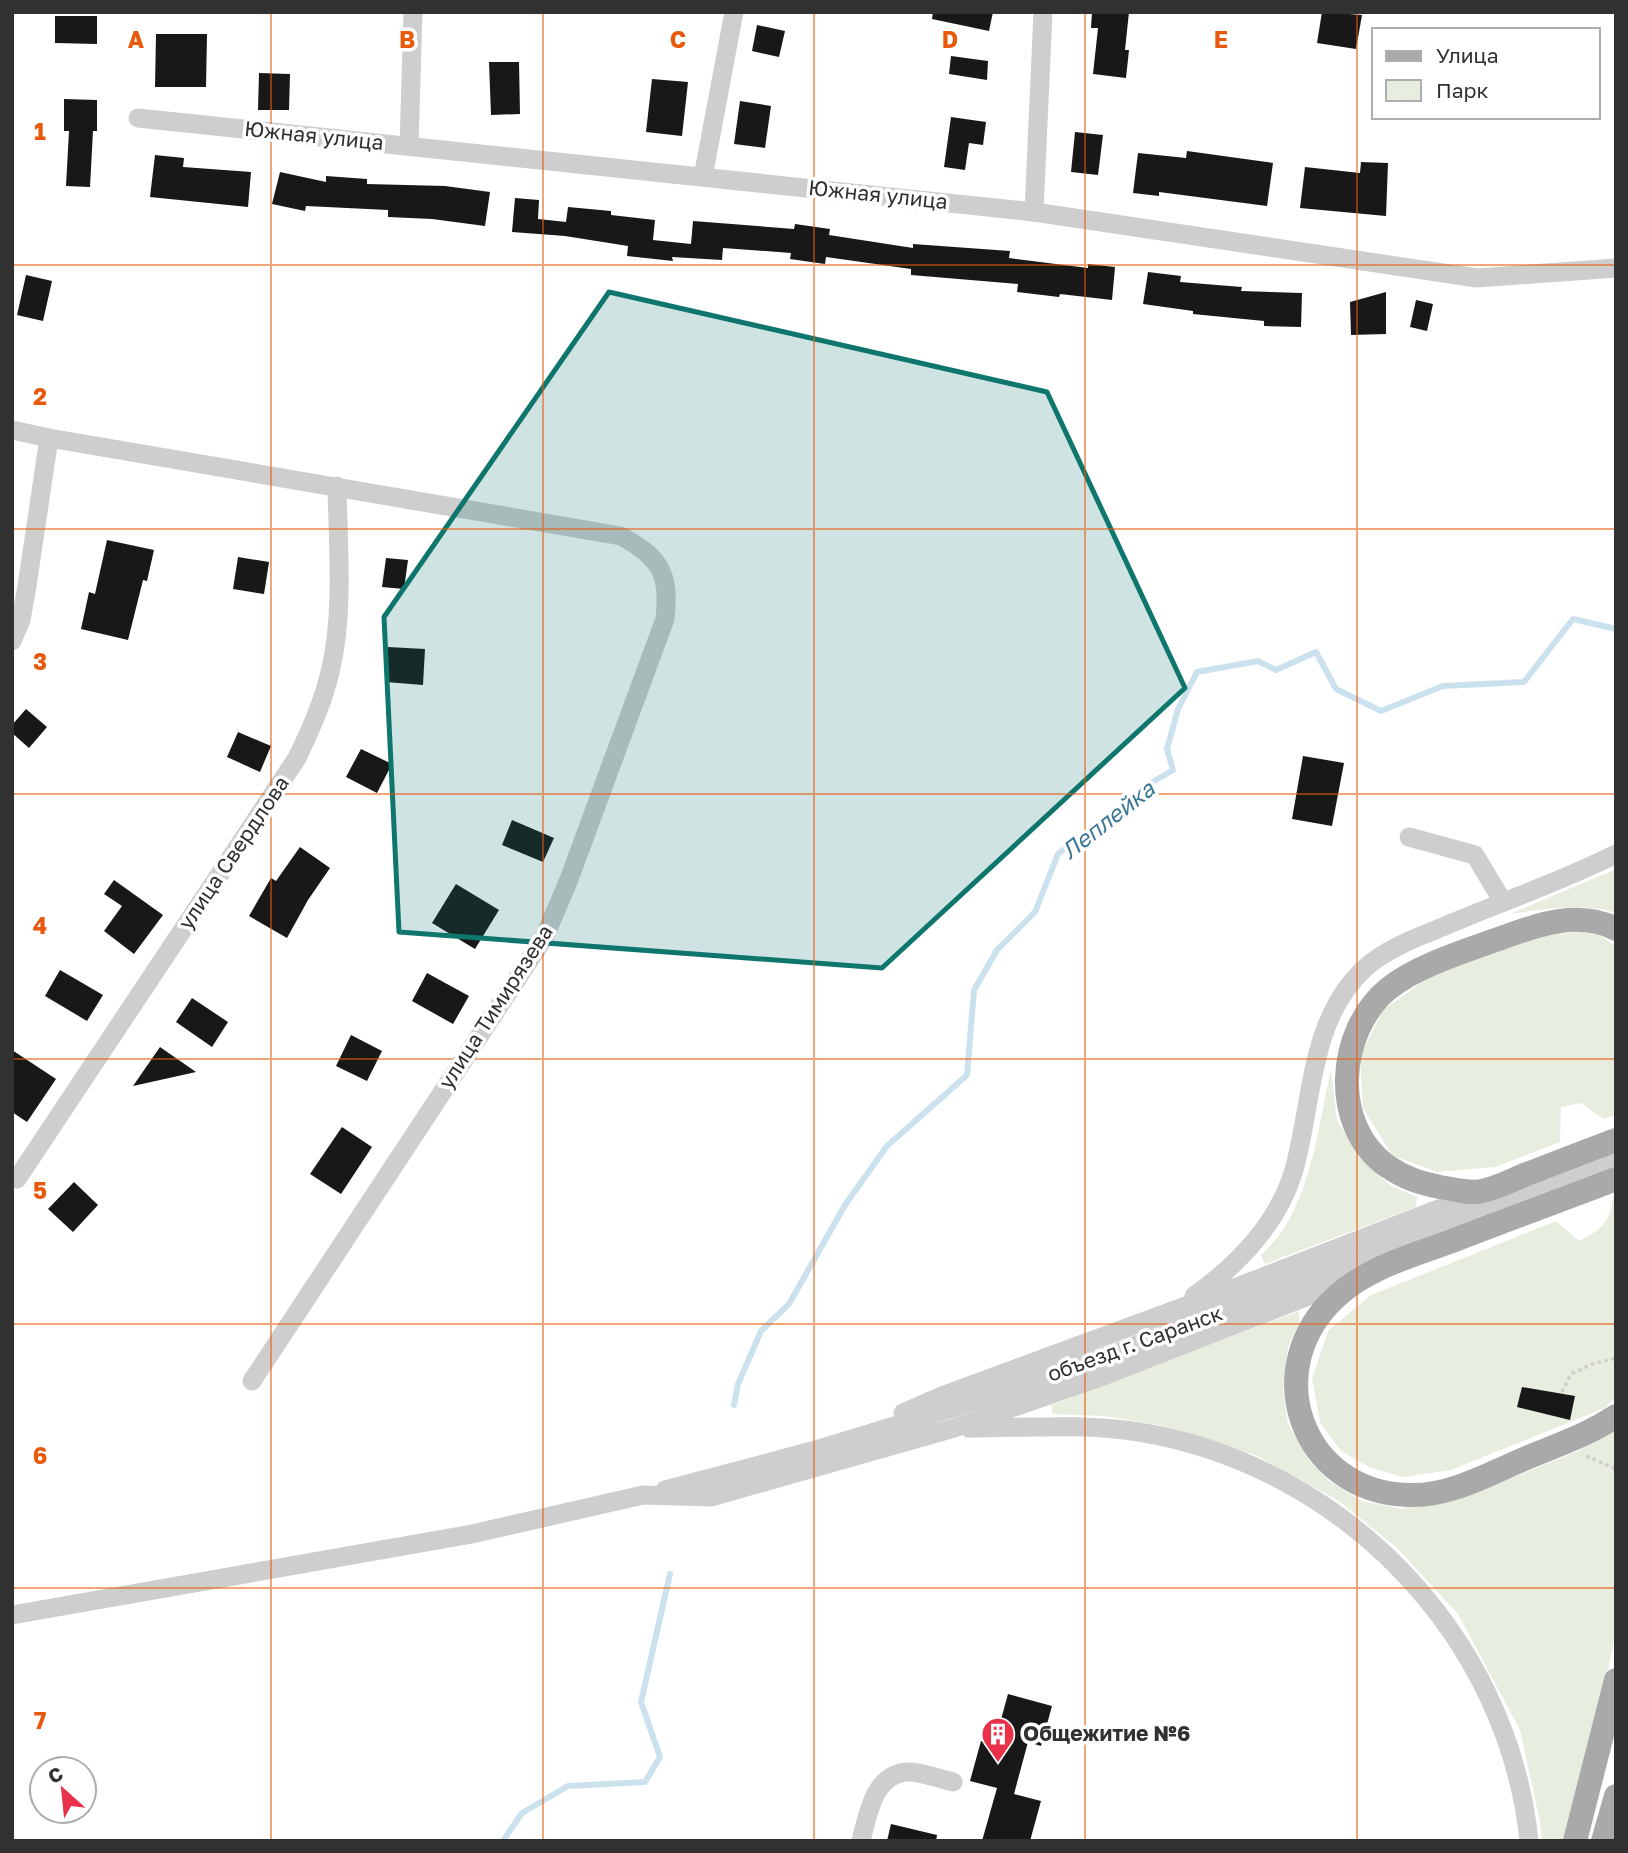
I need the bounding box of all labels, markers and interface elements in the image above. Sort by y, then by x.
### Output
text: A [128,25,145,53]
text: B [399,25,415,53]
text: C [670,25,686,53]
text: D [942,25,958,53]
text: E [1214,25,1228,53]
legend [1372,28,1600,119]
text: Улица [1436,42,1499,68]
text: Парк [1436,77,1489,103]
street label: Южная улица [243,115,385,155]
text: 1 [34,117,46,145]
street label: Южная улица [807,174,949,214]
text: 2 [33,382,47,410]
text: 3 [33,647,47,675]
street label: улица Свердлова [172,771,294,934]
water label: Леплейка [1055,774,1160,864]
text: 4 [33,911,47,939]
street label: улица Тимирязева [432,919,558,1093]
text: 5 [33,1176,47,1204]
street label: объезд г. Саранск [1044,1299,1226,1387]
text: 6 [33,1441,47,1469]
text: 7 [34,1706,46,1734]
building icon: Общежитие №6 [979,1715,1017,1764]
place label: Общежитие №6 [1023,1720,1190,1746]
north arrow [28,1755,98,1825]
text: С [44,1761,66,1788]

